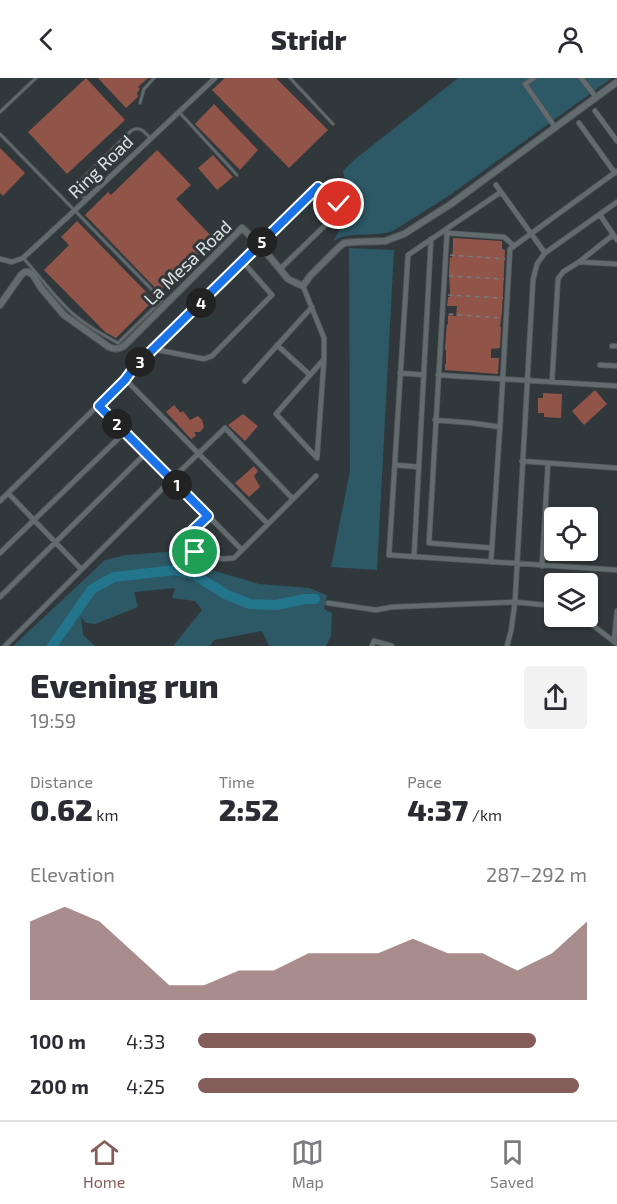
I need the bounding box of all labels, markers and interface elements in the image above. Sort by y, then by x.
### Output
icon: back [30,23,63,56]
text: Stridr [271,23,346,55]
icon: person [554,23,587,56]
street label: Ring Road [63,130,137,203]
pin [313,178,364,229]
icon: check [322,187,355,220]
street label: La Mesa Road [139,215,236,309]
pin: 5 [247,227,277,257]
text: 5 [258,232,266,251]
pin: 4 [186,288,216,318]
text: 4 [196,293,206,312]
pin: 3 [125,347,155,377]
text: 3 [135,352,145,371]
pin: 2 [102,409,132,439]
text: 2 [112,414,122,433]
pin: 1 [162,470,192,500]
text: 1 [174,475,180,494]
map controls [544,507,598,627]
button: locate [544,507,598,561]
pin [169,526,220,577]
icon: arrive [178,535,211,568]
button: layers [544,573,598,627]
text: Evening run [30,665,219,705]
button: share [524,666,587,729]
text: 19:59 [30,708,76,732]
text: Distance [30,772,93,791]
text: Time [219,772,255,791]
text: Pace [407,772,442,791]
text: 0.62 [30,791,93,827]
text: 2:52 [219,791,279,827]
text: 4:37 [407,791,468,827]
text: km [93,805,118,824]
text: /km [468,805,502,824]
text: Elevation [30,862,115,886]
text: 287–292 m [486,862,587,886]
text: 100 m [30,1029,86,1053]
text: 4:33 [126,1029,165,1053]
text: 200 m [30,1074,89,1098]
text: 4:25 [126,1074,165,1098]
tab: Home [83,1136,125,1191]
tab: Map [291,1136,324,1191]
tab: Saved [490,1136,534,1191]

